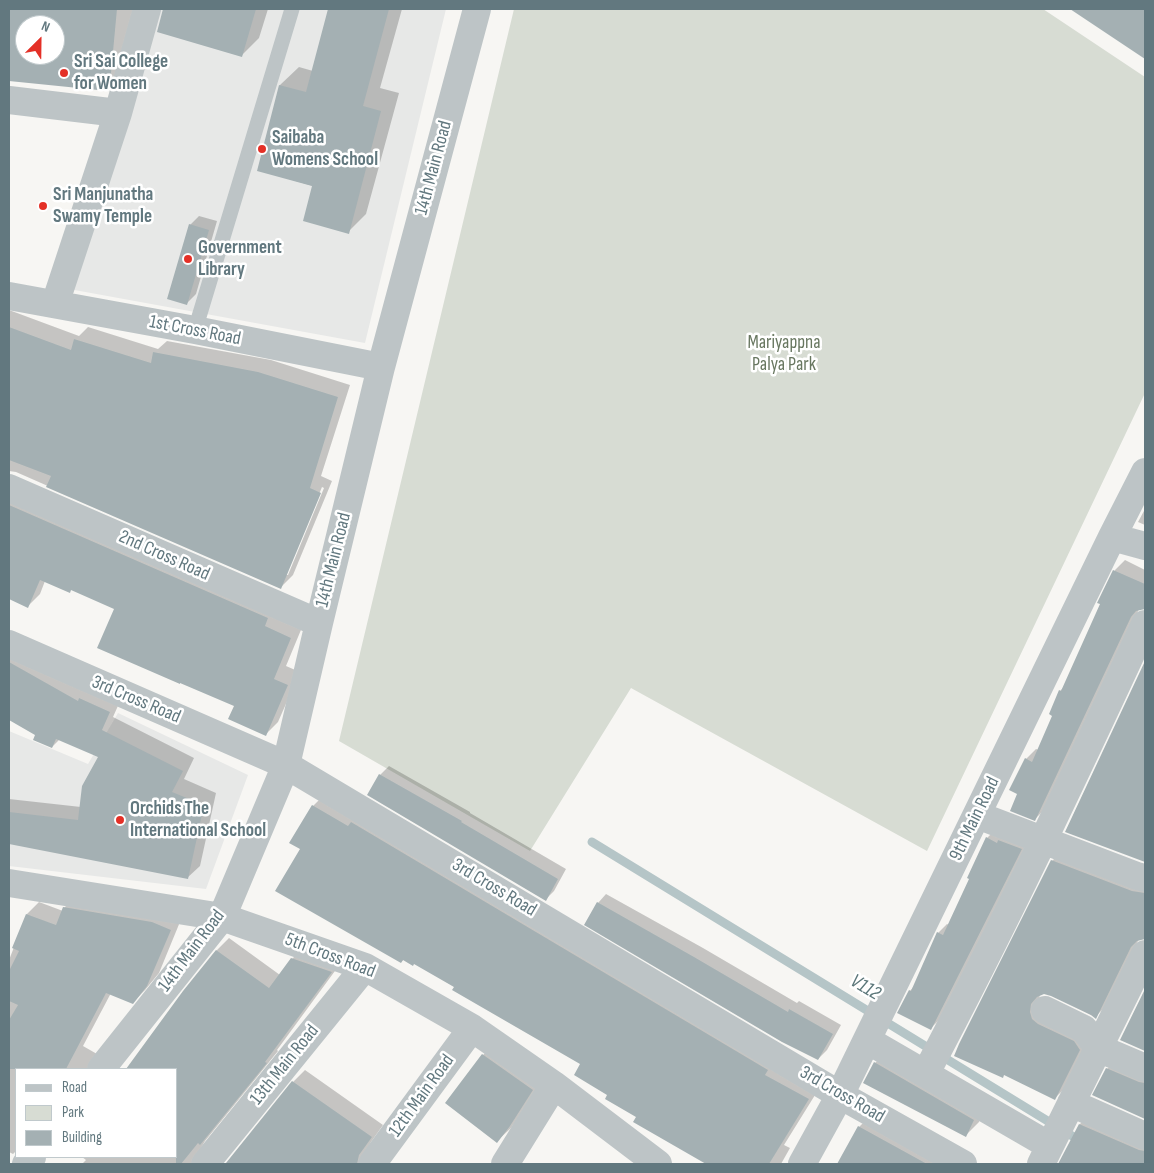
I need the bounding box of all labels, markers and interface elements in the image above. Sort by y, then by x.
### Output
north arrow [15,15,65,65]
text: N [39,17,52,36]
place label: Sri Sai College for Women [74,51,168,95]
marker: Sri Sai College for Women [58,67,70,79]
street label: 14th Main Road [411,118,457,218]
place label: Saibaba Womens School [272,127,378,171]
marker: Saibaba Womens School [256,143,268,155]
place label: Sri Manjunatha Swamy Temple [53,184,153,228]
marker: Sri Manjunatha Swamy Temple [37,200,49,212]
place label: Government Library [198,237,282,281]
marker: Government Library [182,253,194,265]
street label: 1st Cross Road [147,311,243,351]
park label: Mariyappna Palya Park [747,332,821,376]
street label: 14th Main Road [311,510,357,610]
street label: 2nd Cross Road [115,526,213,586]
street label: 3rd Cross Road [88,671,184,729]
street label: 9th Main Road [945,773,1005,865]
place label: Orchids The International School [130,798,266,842]
marker: Orchids The International School [114,814,126,826]
street label: 3rd Cross Road [448,854,540,922]
street label: 14th Main Road [154,906,230,996]
street label: 5th Cross Road [282,928,378,984]
water label: V112 [846,970,884,1006]
street label: 13th Main Road [246,1020,324,1110]
street label: 12th Main Road [384,1050,460,1142]
street label: 3rd Cross Road [795,1062,889,1128]
legend [15,1068,178,1158]
text: Road [62,1078,87,1097]
text: Park [62,1103,84,1122]
text: Building [62,1128,102,1147]

